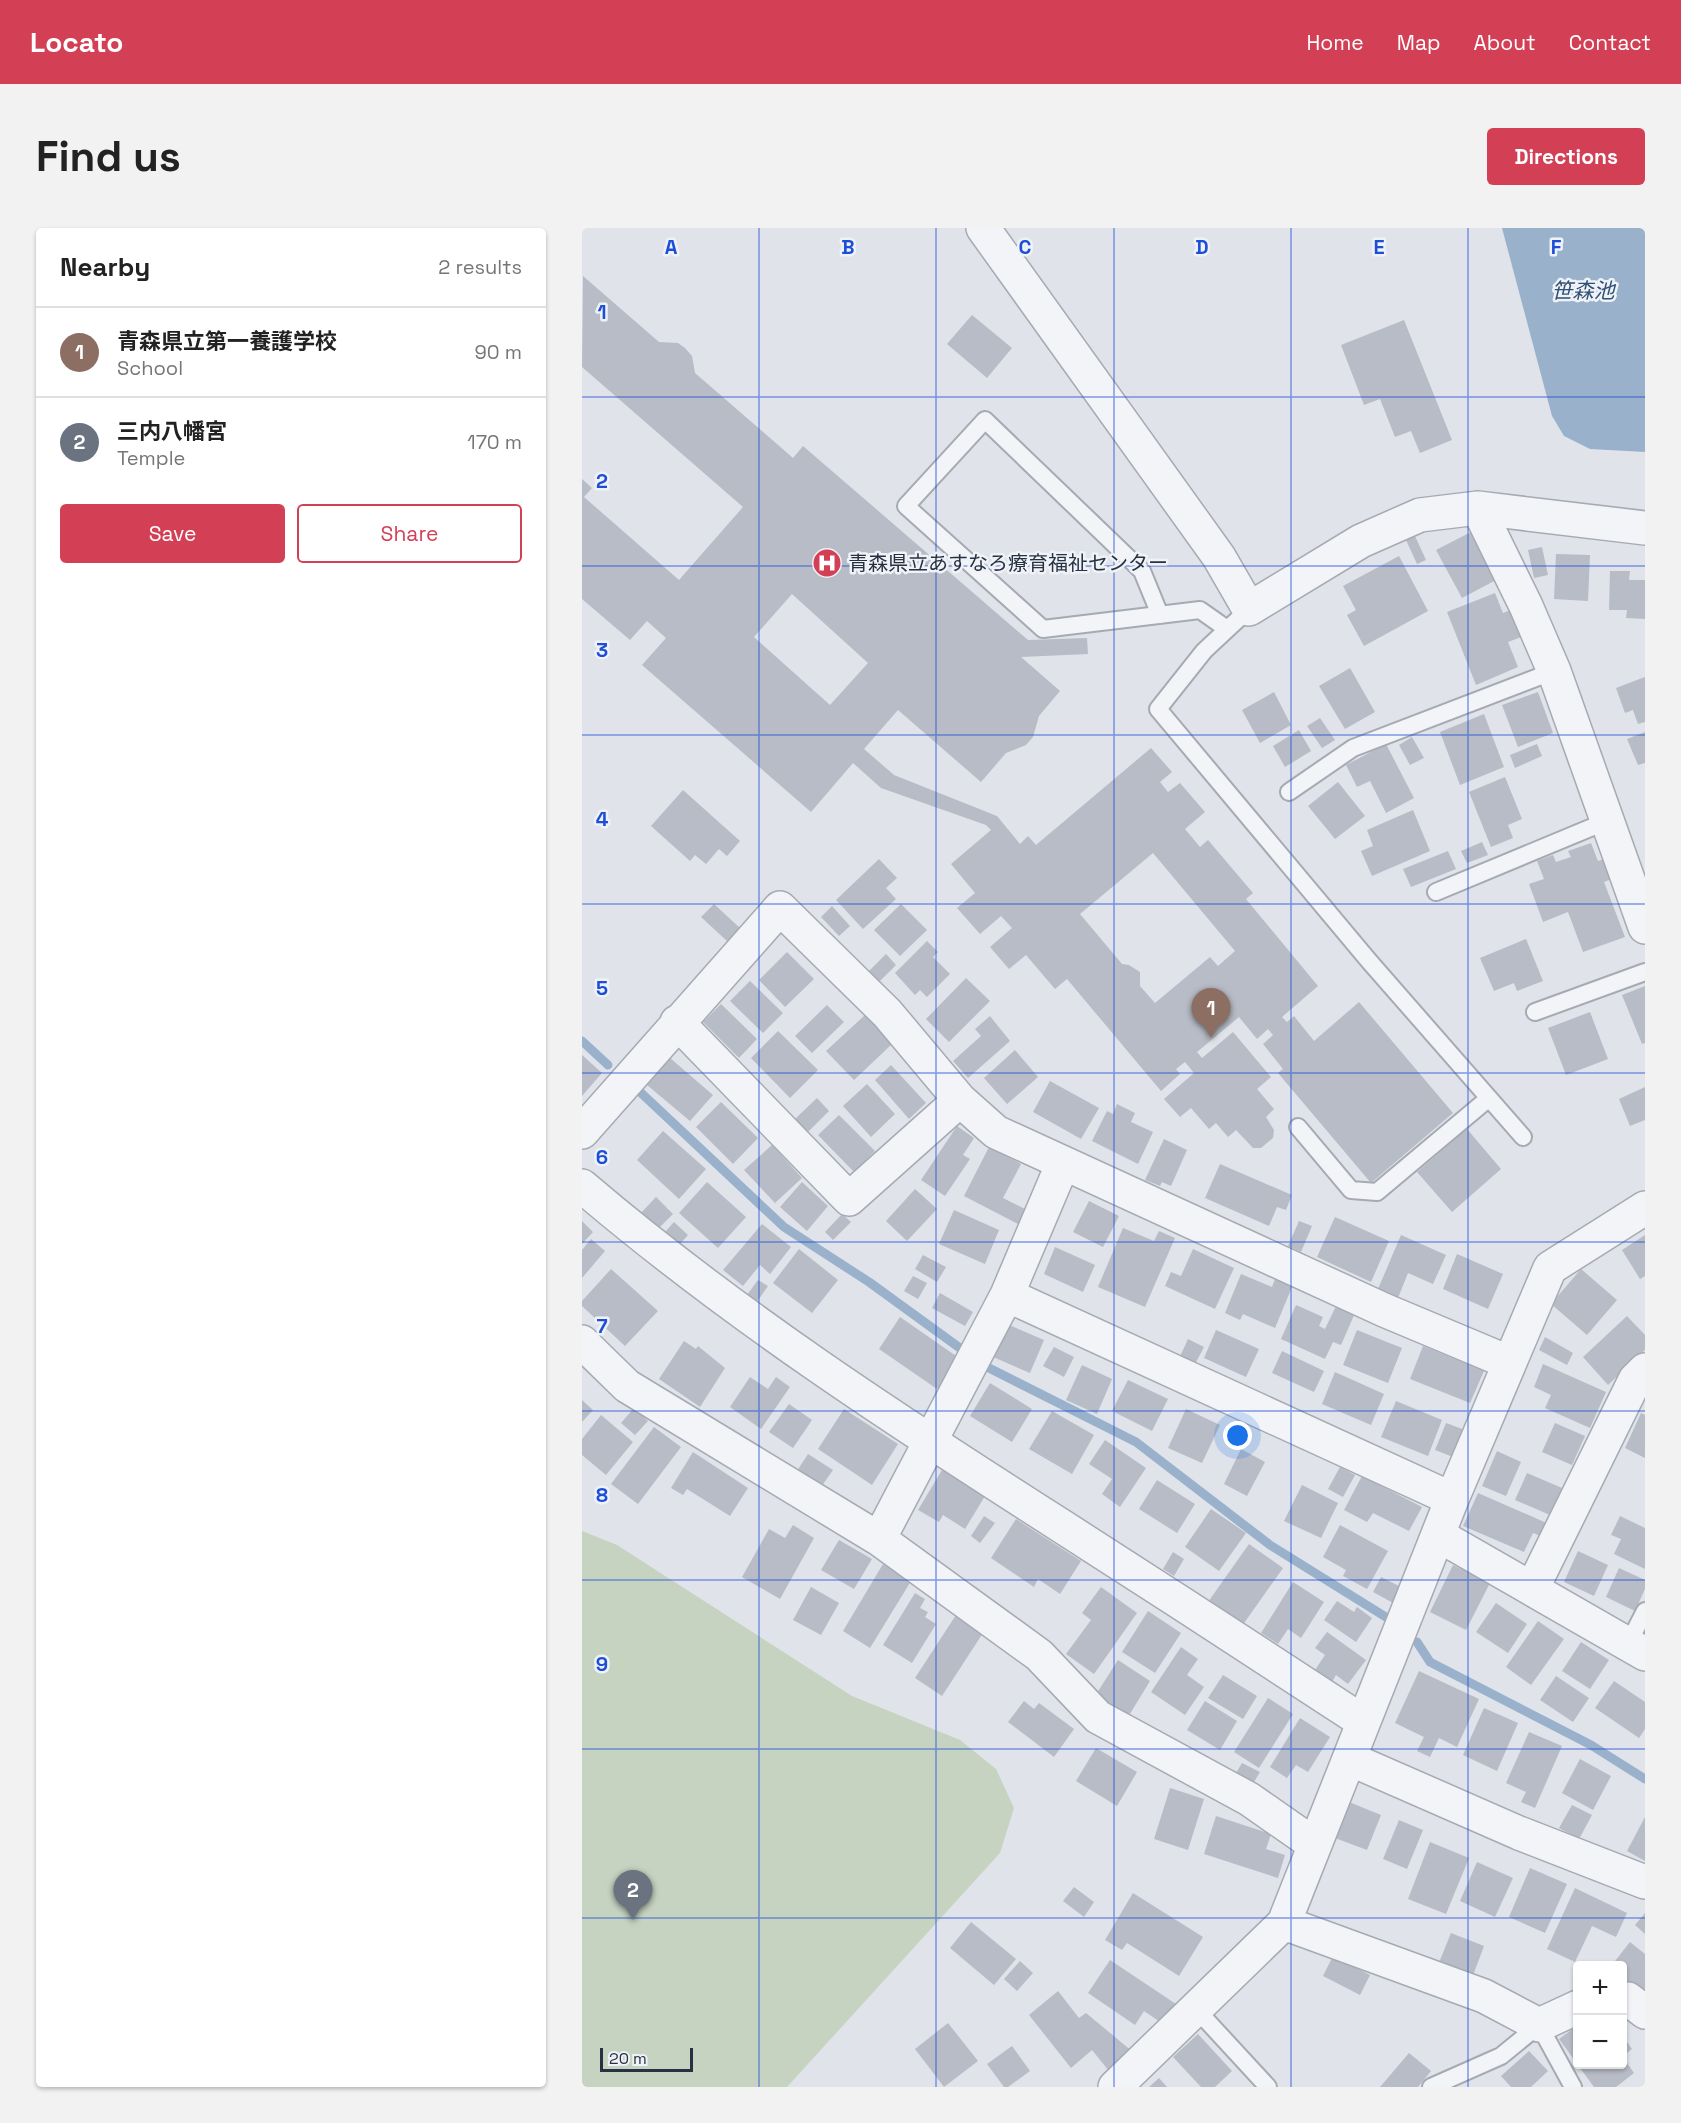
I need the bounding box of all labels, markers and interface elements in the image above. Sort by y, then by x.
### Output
text: Locato [30,24,123,60]
text: Home [1306,29,1364,56]
text: Map [1397,29,1441,56]
text: About [1474,29,1536,56]
text: Contact [1569,29,1651,56]
button: Directions [1487,128,1645,185]
text: Find us [36,130,181,183]
text: A [665,234,678,260]
text: B [841,234,855,260]
text: C [1019,234,1032,260]
text: D [1195,234,1209,260]
text: E [1373,234,1385,260]
text: F [1551,234,1562,260]
text: Nearby [60,250,150,284]
text: 2 results [438,254,522,280]
water label: 笹森池 [1552,277,1616,304]
text: 1 [597,299,607,325]
text: 青森県立第一養護学校 [117,327,337,355]
text: 1 [75,339,84,365]
text: 90 m [475,339,522,365]
text: School [117,355,183,381]
text: 三内八幡宮 [117,417,227,445]
text: 2 [74,429,85,455]
text: 170 m [467,429,522,455]
text: Temple [117,445,185,471]
text: 2 [596,468,608,494]
button: Save [60,504,285,563]
button: Share [297,504,522,563]
hospital icon: 青森県立あすなろ療育福祉センター [811,547,843,579]
place label: 青森県立あすなろ療育福祉センター [848,550,1168,576]
text: 3 [596,637,608,663]
text: 4 [596,806,609,832]
text: 5 [596,975,608,1001]
pin: 1 [1192,988,1230,1038]
text: 6 [596,1144,608,1170]
text: 7 [596,1313,608,1339]
your location [1223,1421,1252,1450]
text: 8 [596,1482,608,1508]
text: 9 [596,1651,608,1677]
pin: 2 [614,1870,652,1920]
map controls [1573,1961,1627,2069]
button: + [1573,1961,1627,2015]
button: − [1573,2015,1627,2069]
scale bar [600,2045,693,2072]
text: 20 m [609,2048,647,2069]

